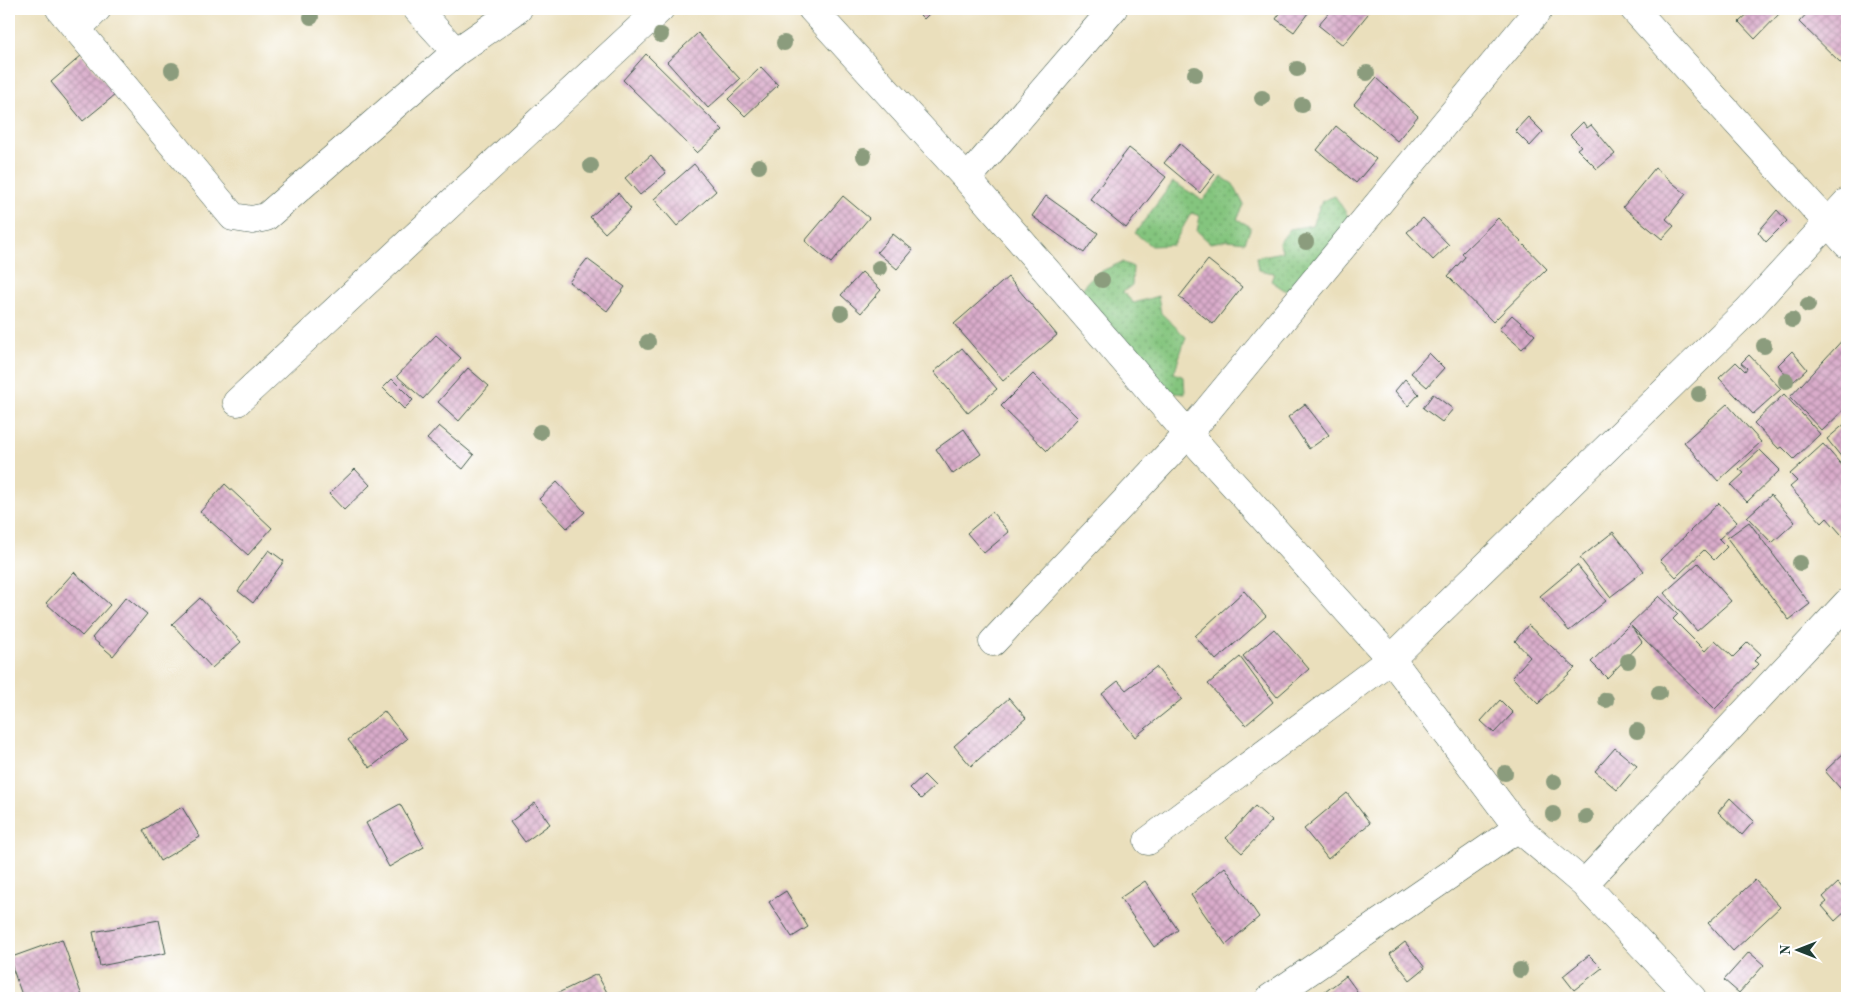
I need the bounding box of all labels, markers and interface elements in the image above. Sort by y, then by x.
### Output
north arrow [1774,924,1824,974]
text: N [1779,944,1793,955]

